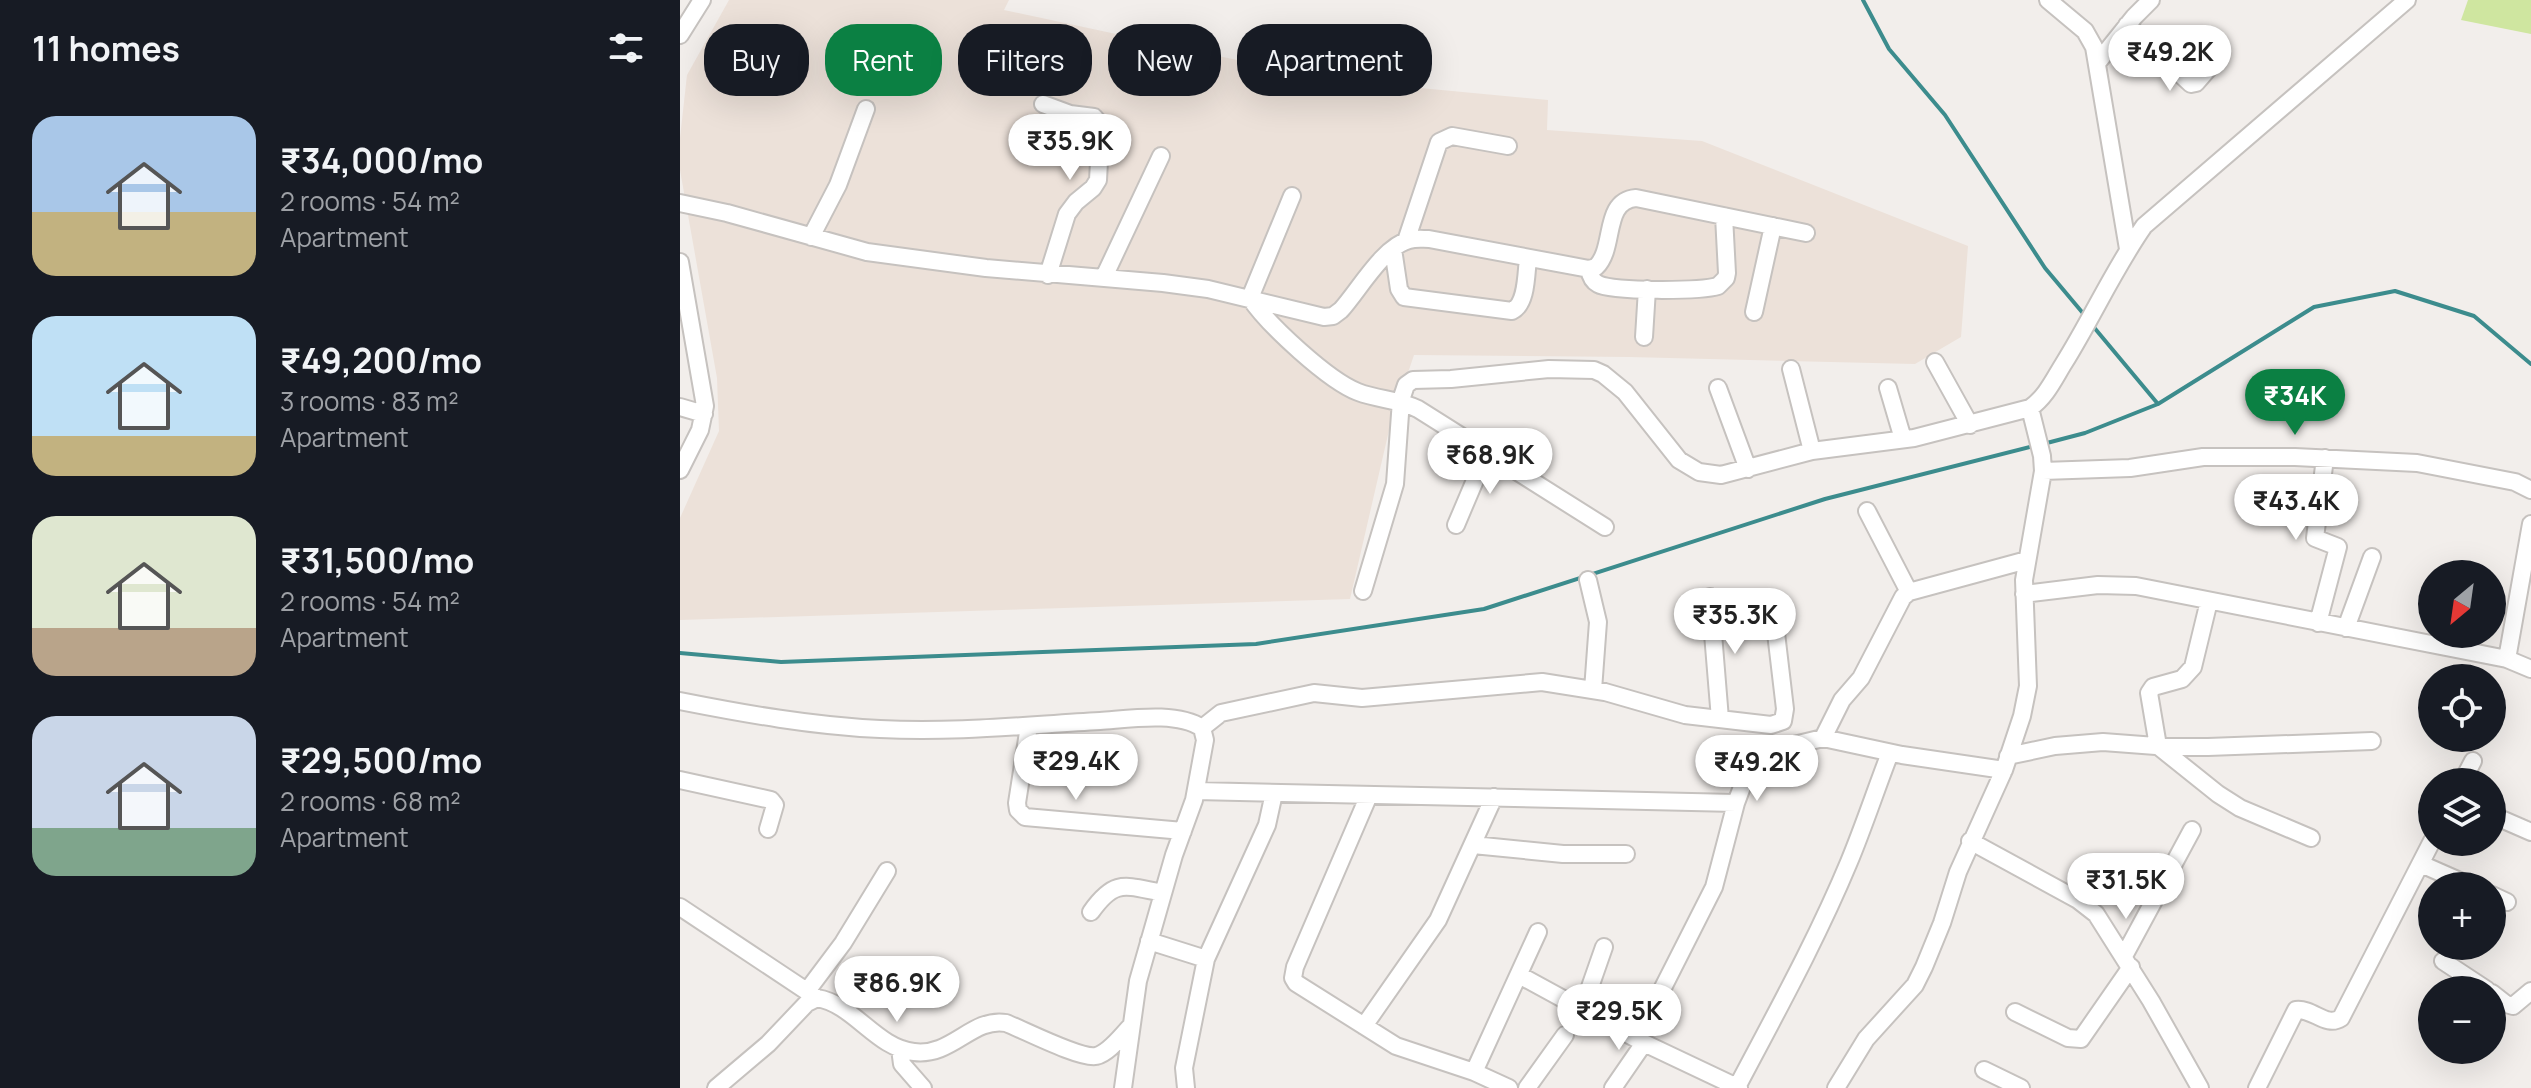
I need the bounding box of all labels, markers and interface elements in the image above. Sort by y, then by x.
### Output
chip: Buy [704,24,809,96]
chip: Rent [825,24,942,96]
chip: Filters [958,24,1092,96]
chip: New [1108,24,1221,96]
chip: Apartment [1237,24,1432,96]
text: 11 homes [32,25,180,71]
pin: ₹49.2K [2105,25,2235,93]
icon: filters [604,26,648,70]
text: ₹49.2K [2126,33,2214,69]
pin: ₹35.9K [1005,114,1135,182]
text: ₹35.9K [1026,122,1114,158]
text: ₹34,000/mo [280,137,483,183]
icon: home [96,148,192,244]
text: 2 rooms · 54 m² [280,183,460,219]
text: Apartment [280,219,409,255]
text: ₹49,200/mo [280,337,482,383]
icon: home [96,348,192,444]
pin: ₹34K [2248,369,2342,437]
text: ₹34K [2263,377,2327,413]
text: 3 rooms · 83 m² [280,383,459,419]
text: Apartment [280,419,409,455]
pin: ₹68.9K [1425,428,1555,496]
text: ₹68.9K [1445,436,1535,472]
pin: ₹43.4K [2231,474,2361,542]
text: ₹43.4K [2252,482,2340,518]
text: ₹31,500/mo [280,537,474,583]
icon: home [96,548,192,644]
north arrow [2418,560,2506,648]
map controls [2418,560,2506,1064]
text: 2 rooms · 54 m² [280,583,460,619]
pin: ₹35.3K [1670,588,1800,656]
text: ₹35.3K [1692,596,1778,632]
text: Apartment [280,619,409,655]
button: locate [2418,664,2506,752]
pin: ₹29.4K [1011,734,1141,802]
pin: ₹49.2K [1692,735,1822,803]
text: ₹29,500/mo [280,737,482,783]
text: ₹29.4K [1032,742,1120,778]
text: ₹49.2K [1713,743,1801,779]
icon: home [96,748,192,844]
button: layers [2418,768,2506,856]
text: 2 rooms · 68 m² [280,783,461,819]
text: Apartment [280,819,409,855]
pin: ₹31.5K [2061,853,2191,921]
text: ₹31.5K [2085,861,2167,897]
button: + [2418,872,2506,960]
pin: ₹86.9K [832,956,962,1024]
text: ₹86.9K [852,964,942,1000]
button: − [2418,976,2506,1064]
pin: ₹29.5K [1554,984,1684,1052]
text: ₹29.5K [1575,992,1663,1028]

